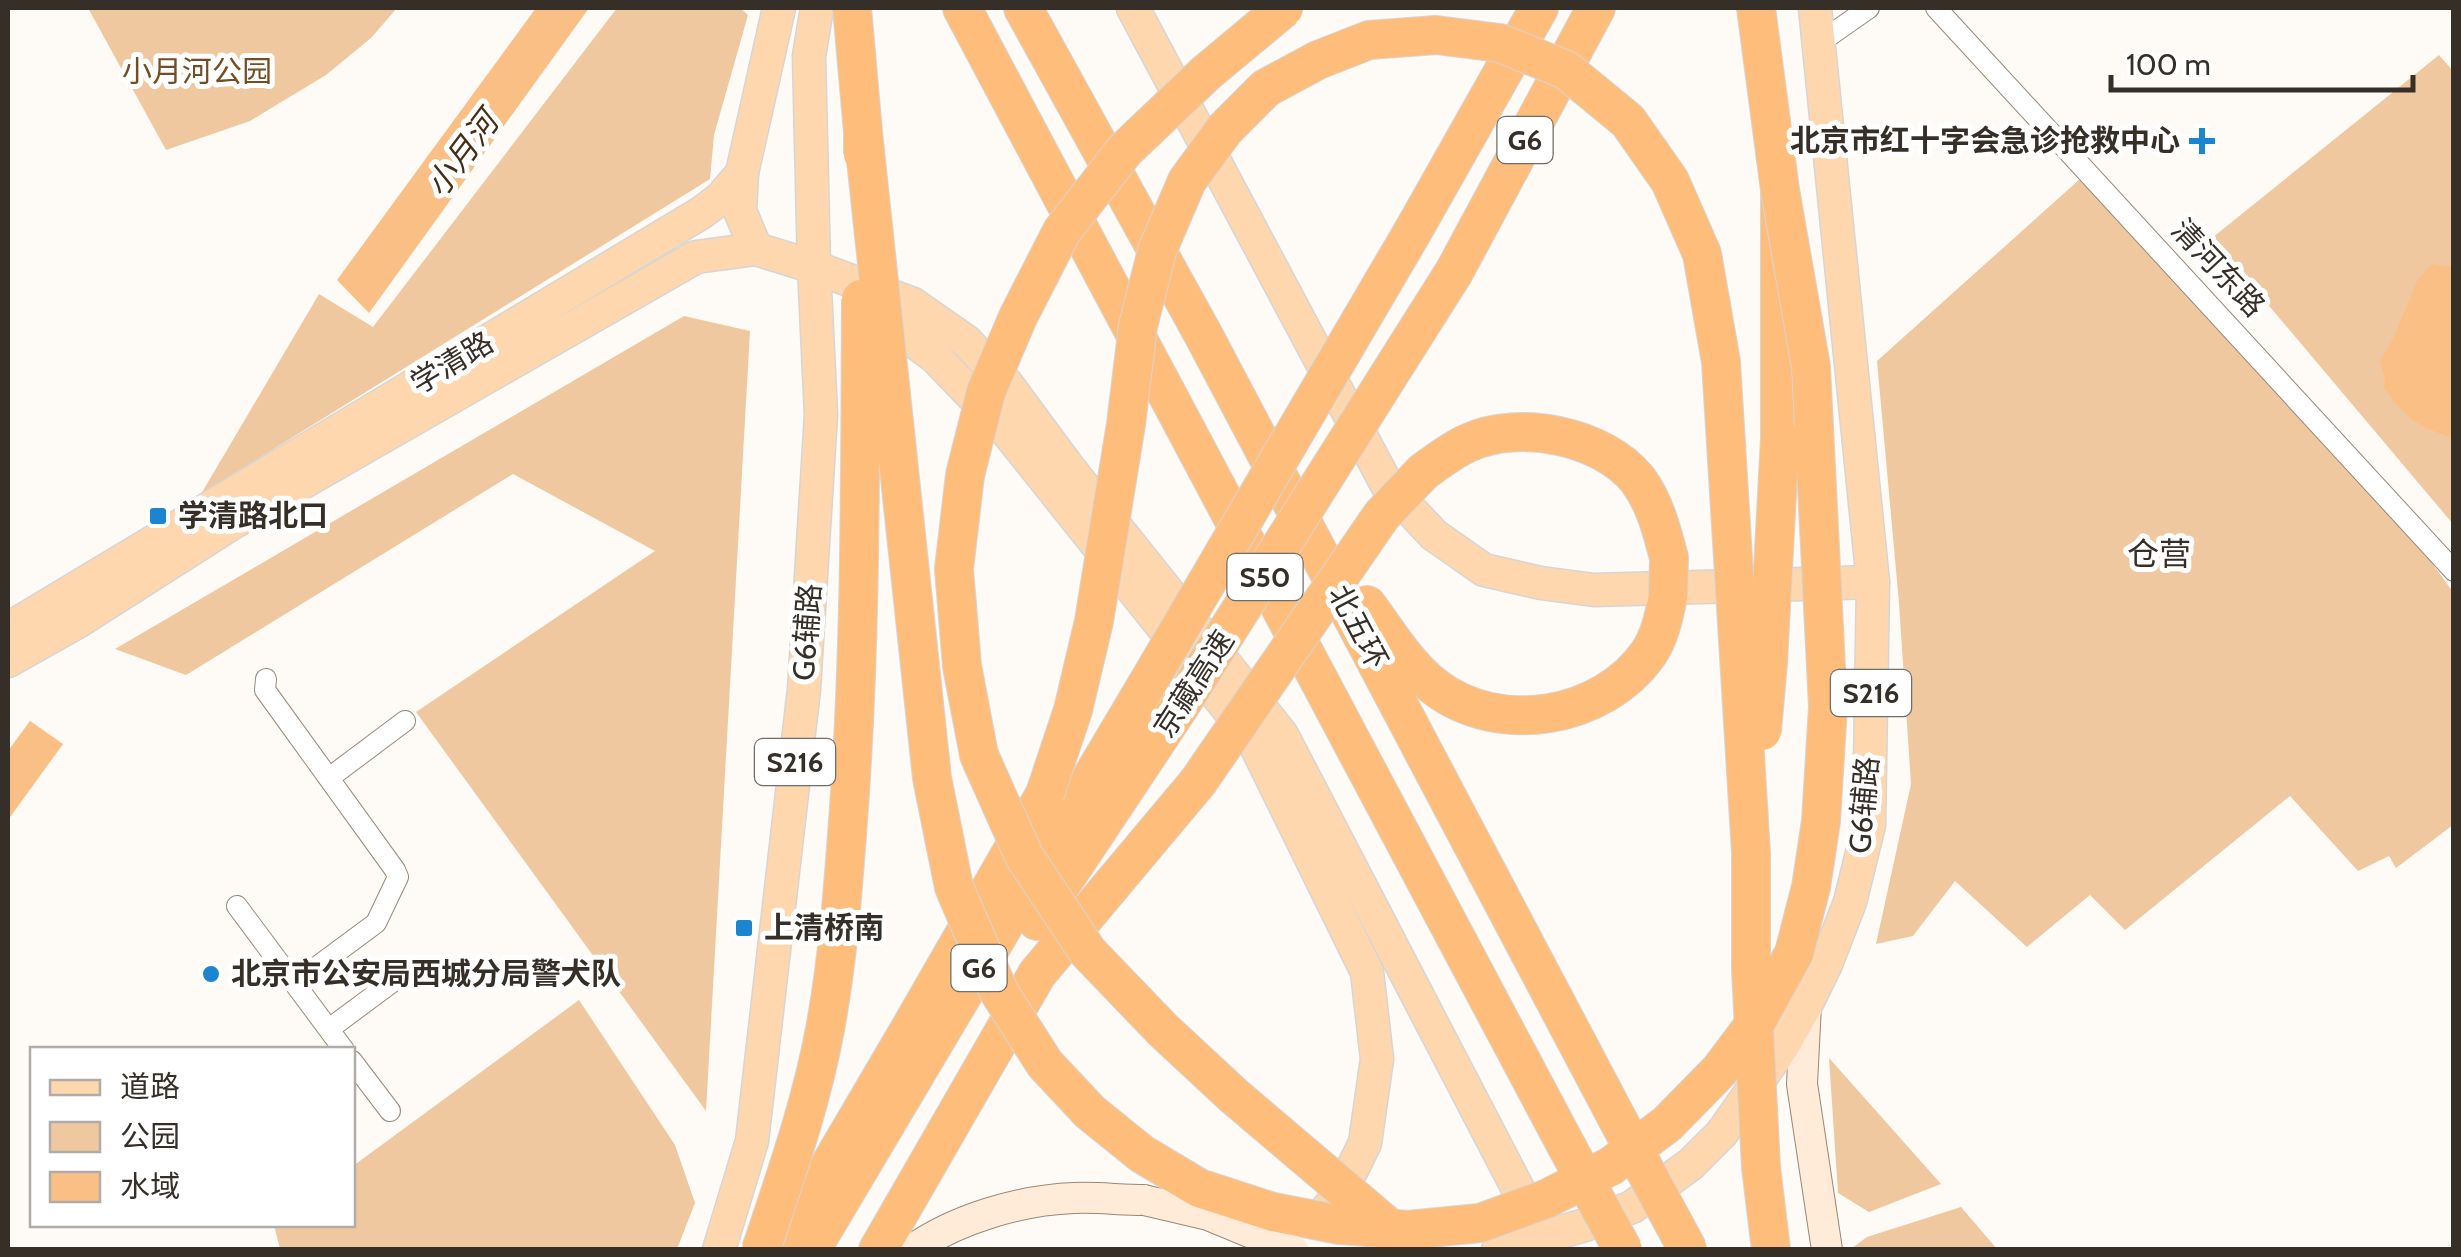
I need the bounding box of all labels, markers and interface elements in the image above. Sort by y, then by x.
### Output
scale bar [2111,30,2414,92]
text: 100 m [2126,46,2211,83]
park label: 小月河公园 [122,53,272,90]
water label: 小月河 [417,99,510,204]
road number: G6 [1498,117,1552,163]
place label: 北京市红十字会急诊抢救中心 [1790,122,2180,159]
marker: 北京市红十字会急诊抢救中心 [2189,128,2215,154]
street label: 清河东路 [2164,211,2273,324]
street label: 学清路 [404,324,500,402]
place label: 学清路北口 [178,497,328,534]
marker: 学清路北口 [147,505,169,527]
district label: 仓营 [2127,534,2191,573]
road number: S50 [1228,554,1302,600]
street label: 北五环 [1321,578,1396,675]
street label: G6辅路 [785,582,828,682]
street label: 京藏高速 [1145,623,1242,744]
road number: S216 [1831,670,1911,716]
road number: S216 [755,739,835,785]
street label: G6辅路 [1841,755,1886,855]
place label: 上清桥南 [764,909,884,946]
marker: 上清桥南 [733,917,755,939]
road number: G6 [952,945,1006,991]
place label: 北京市公安局西城分局警犬队 [231,955,621,992]
marker: 北京市公安局西城分局警犬队 [200,963,222,985]
legend [30,1047,355,1227]
text: 道路 [120,1068,180,1105]
text: 公园 [120,1118,180,1155]
text: 水域 [120,1168,180,1205]

